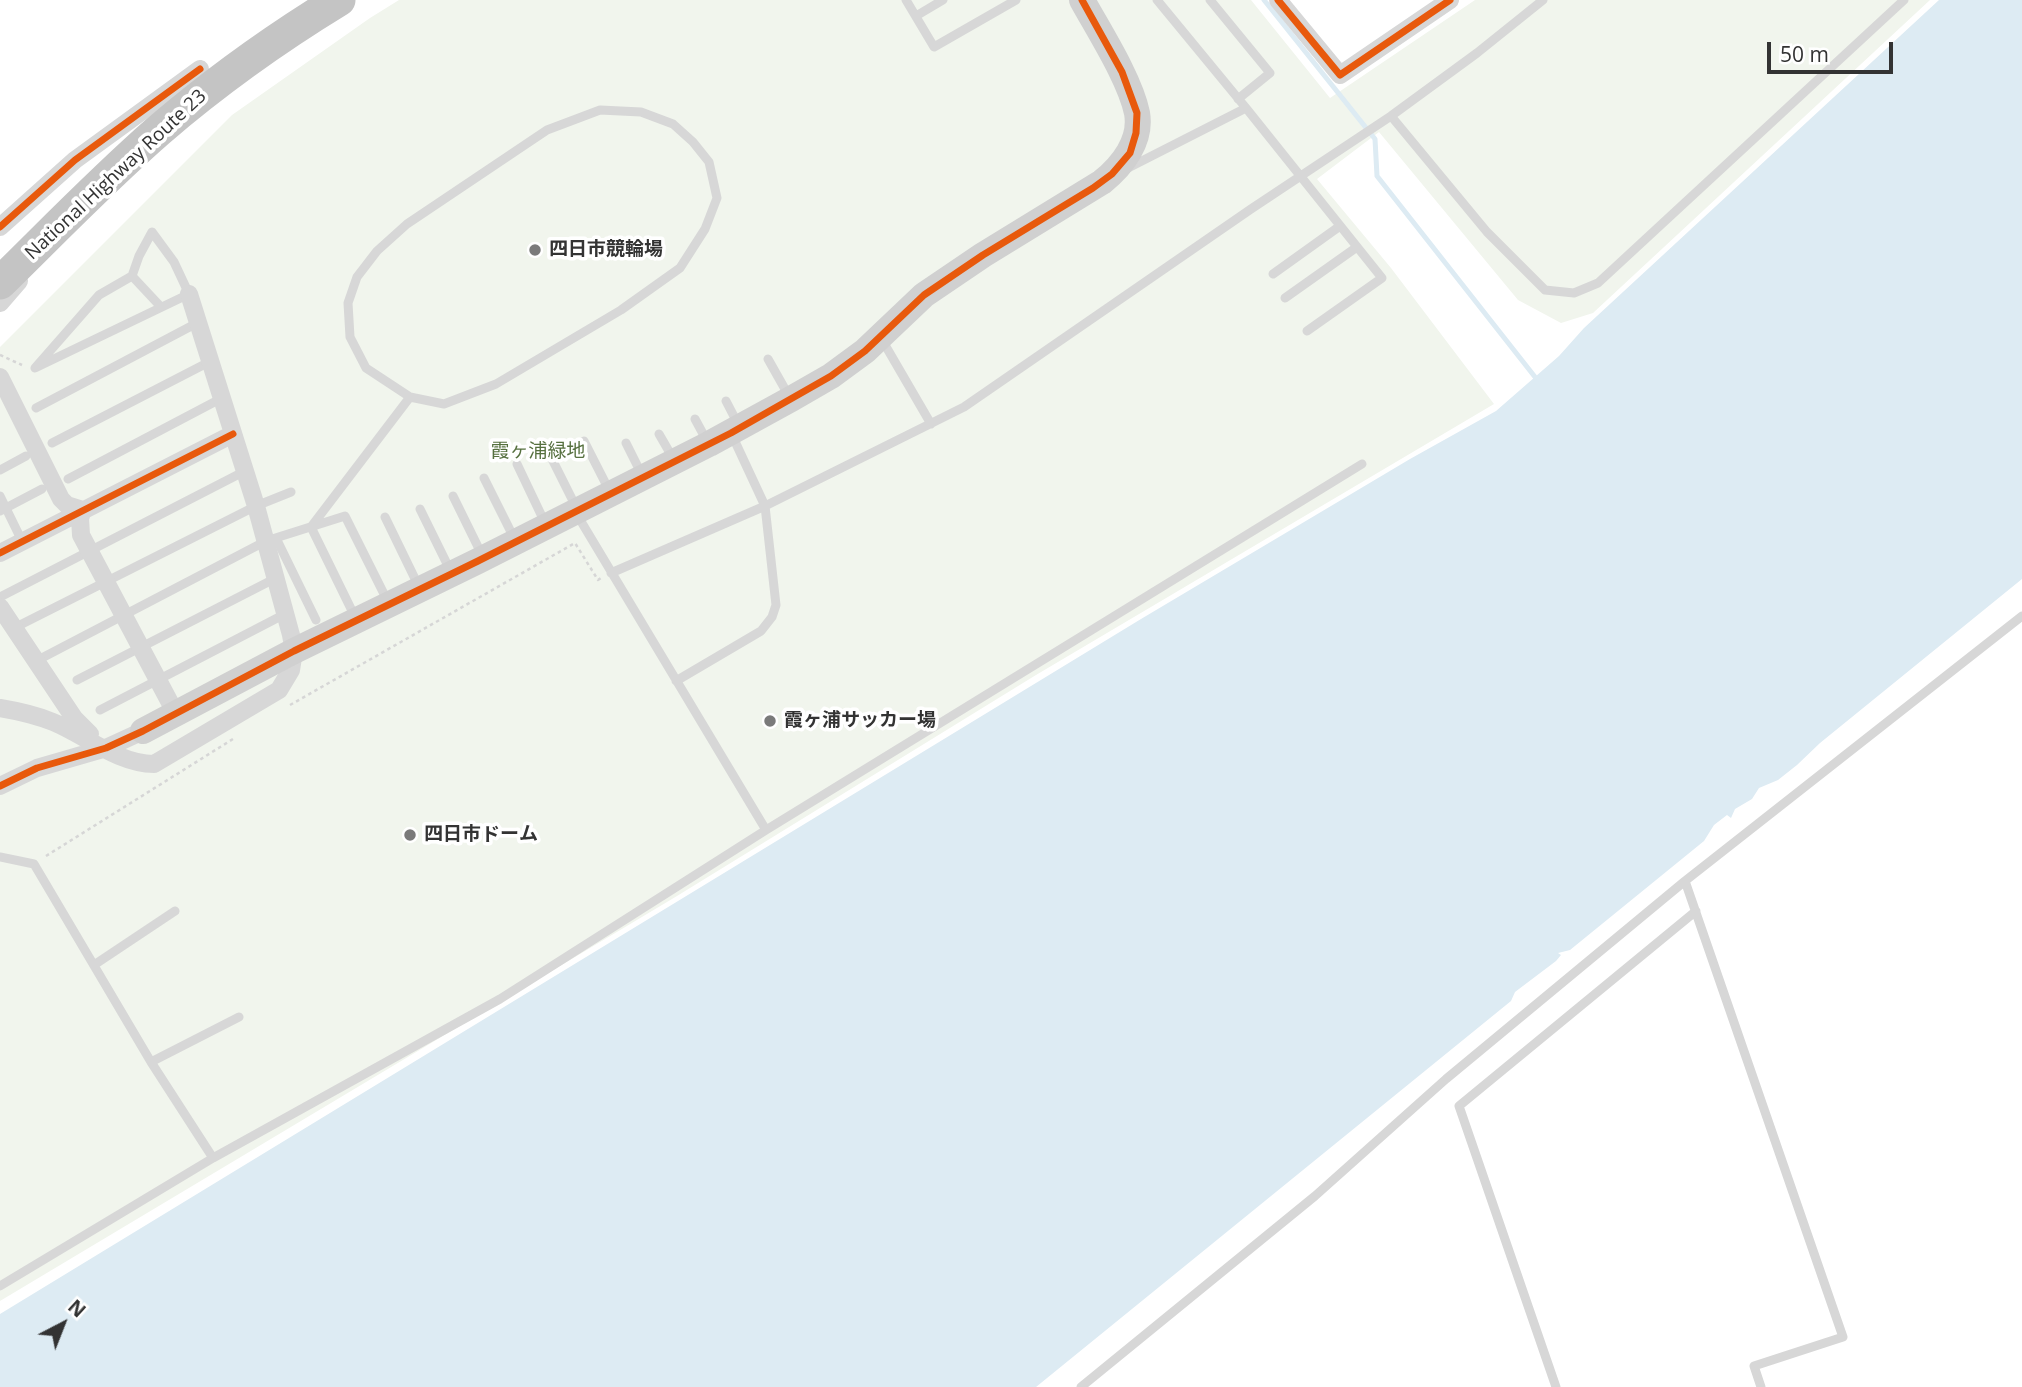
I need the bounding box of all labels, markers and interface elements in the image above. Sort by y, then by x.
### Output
scale bar [1770,28,1896,72]
text: 50 m [1780,40,1829,68]
street label: National Highway Route 23 [21,85,211,265]
place label: 四日市競輪場 [549,239,663,261]
marker: 四日市競輪場 [527,242,543,258]
park label: 霞ヶ浦緑地 [491,441,585,463]
place label: 霞ヶ浦サッカー場 [784,710,936,732]
marker: 霞ヶ浦サッカー場 [762,713,778,729]
place label: 四日市ドーム [424,824,538,846]
marker: 四日市ドーム [402,827,418,843]
north arrow [28,1289,98,1359]
text: N [63,1294,91,1323]

